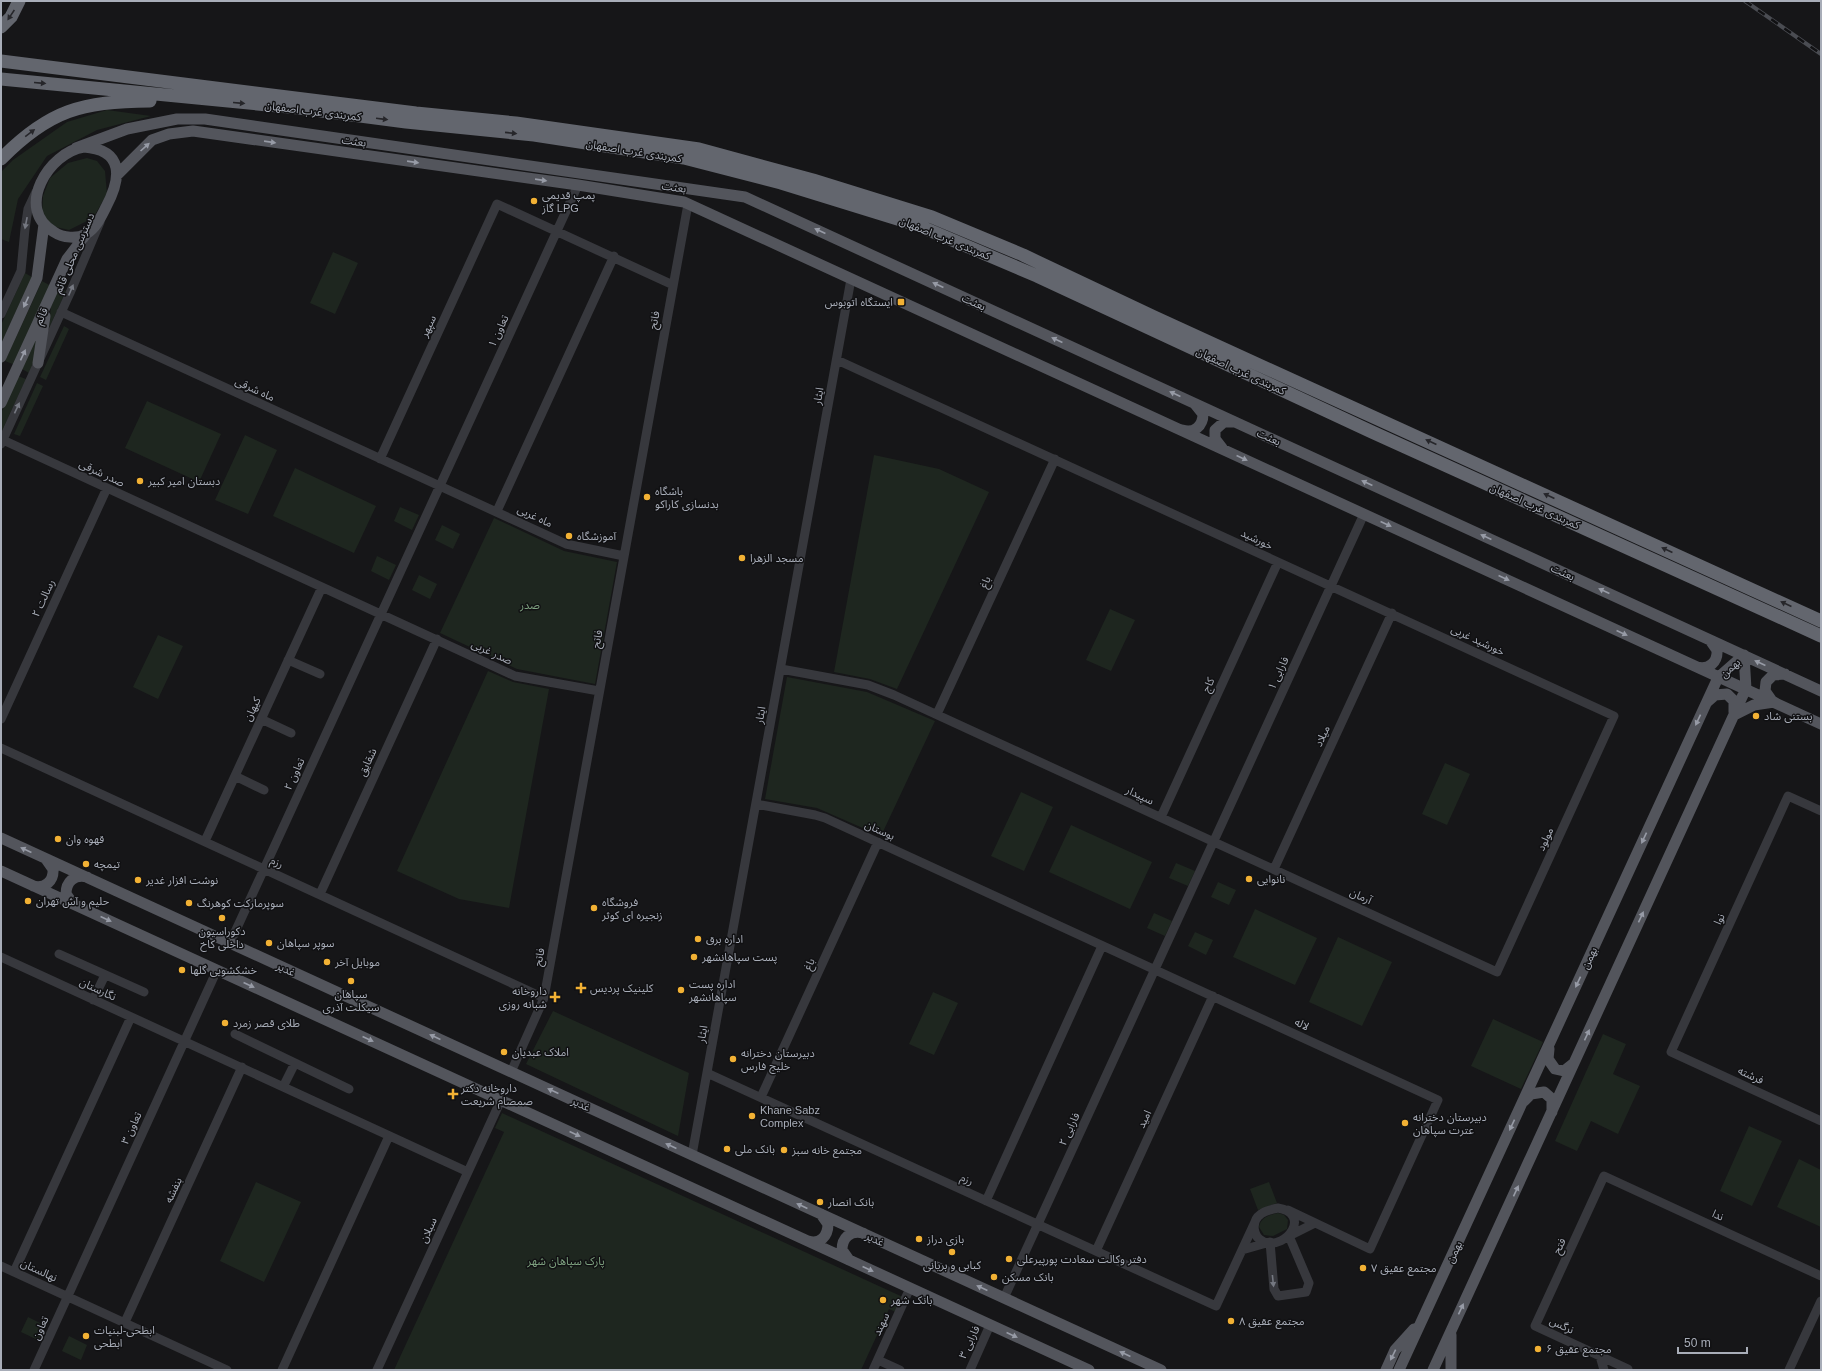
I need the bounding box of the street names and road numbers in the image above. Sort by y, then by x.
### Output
street label: کمربندی غرب اصفهان [264,99,362,124]
street label: بعثت [341,133,367,150]
street label: کمربندی غرب اصفهان [585,137,683,166]
street label: بعثت [661,179,687,196]
street label: دسترسی محلی قائم [52,211,99,296]
street label: کمربندی غرب اصفهان [897,214,993,263]
street label: بعثت [960,291,988,314]
street label: قائم [32,306,53,328]
street label: فاتح [646,310,664,331]
street label: سپهر [417,313,440,341]
street label: تعاون ۱ [485,313,512,349]
street label: کمربندی غرب اصفهان [1194,345,1288,398]
street label: ماه شرقی [233,375,277,404]
street label: ایثار [810,386,826,407]
street label: بعثت [1255,426,1283,449]
street label: صدر شرقی [77,457,127,490]
street label: کمربندی غرب اصفهان [1488,481,1582,533]
street label: ماه غربی [515,503,555,530]
street label: خورشید [1239,526,1275,553]
street label: بعثت [1549,561,1577,584]
street label: باغ [977,574,995,591]
street label: رسالت ۲ [29,577,58,619]
street label: خورشید غربی [1449,622,1507,659]
street label: فاتح [589,629,607,650]
street label: صدر غربی [469,637,514,668]
street label: فارابی ۱ [1265,655,1292,692]
street label: بهمن [1717,656,1743,681]
street label: کاج [1199,675,1219,695]
street label: کیهان [241,695,264,723]
street label: ایثار [752,705,768,726]
street label: میلاد [1312,723,1333,749]
street label: شقایق [355,746,380,778]
street label: تعاون ۲ [281,756,308,792]
street label: سپیدار [1122,783,1156,809]
street label: بوستان [863,818,897,843]
street label: مولود [1534,825,1557,853]
street label: رزم [268,854,285,872]
street label: آرمان [1348,886,1375,907]
street label: نوا [1711,912,1728,927]
street label: بهمن [1579,945,1600,971]
street label: فاتح [531,947,549,968]
street label: باغ [801,956,819,973]
street label: غدیر [273,959,298,980]
street label: نگارستان [77,975,118,1004]
street label: لاله [1293,1015,1311,1033]
street label: ایثار [694,1024,710,1045]
street label: فرشته [1736,1064,1766,1087]
street label: غدیر [568,1094,593,1115]
street label: امید [1135,1108,1154,1130]
street label: تعاون ۳ [118,1110,145,1146]
street label: فارابی ۲ [1056,1111,1083,1148]
street label: رزم [958,1171,975,1189]
street label: بنفشه [162,1175,185,1205]
street label: ندا [1710,1207,1726,1223]
street label: سبلان [417,1215,440,1245]
street label: غدیر [862,1229,887,1250]
street label: فتح [1550,1236,1570,1257]
street label: بهمن [1444,1239,1465,1265]
street label: نهالستان [18,1256,59,1285]
street label: سهند [871,1310,892,1337]
street label: تعاون [29,1314,52,1342]
street label: نرگس [1548,1314,1576,1337]
street label: فارابی ۳ [956,1324,983,1361]

